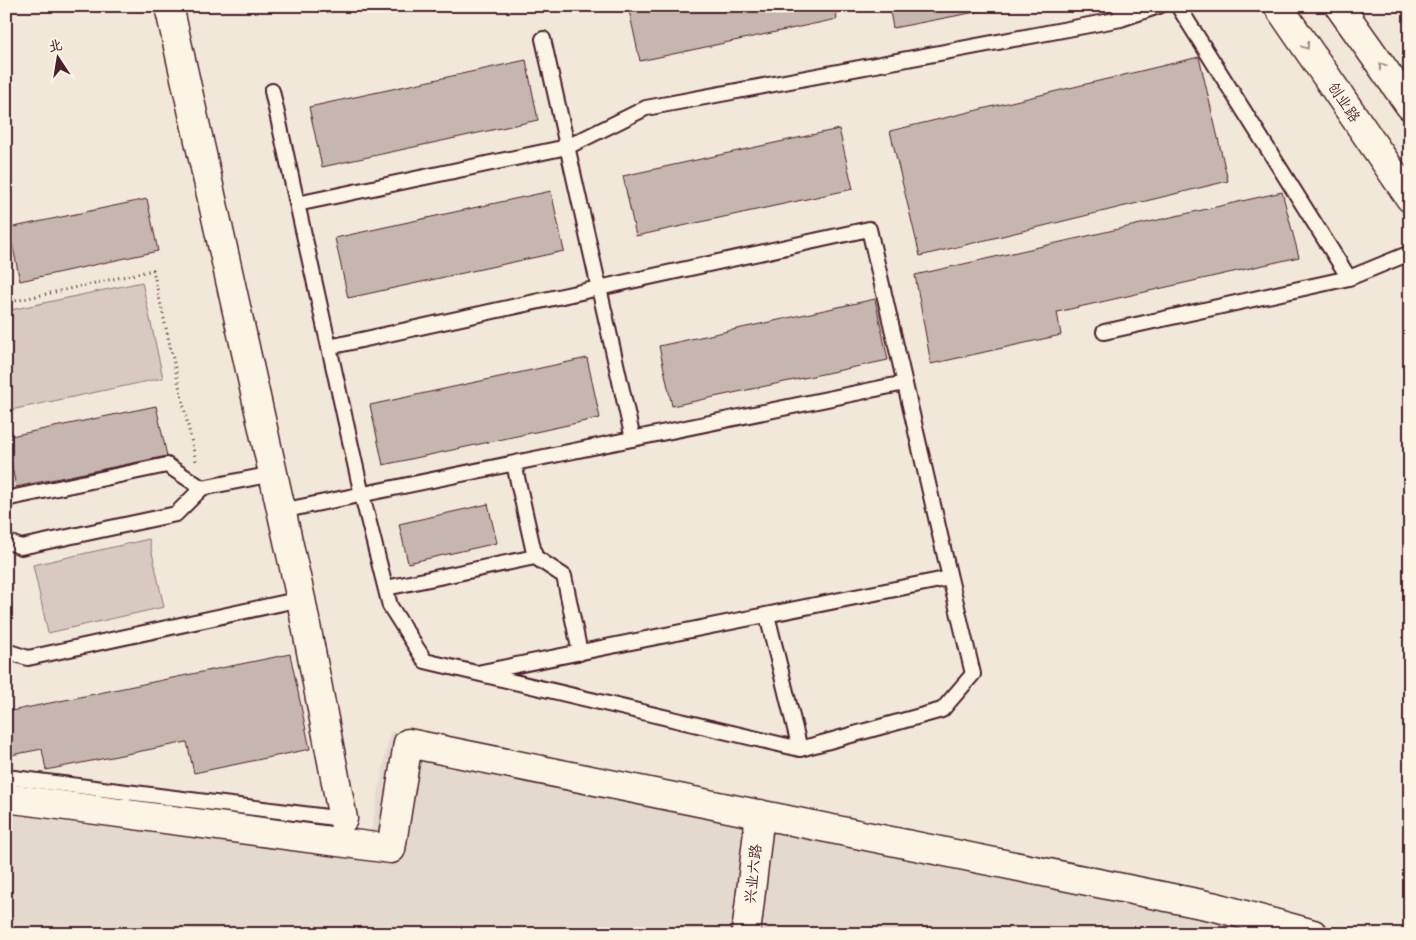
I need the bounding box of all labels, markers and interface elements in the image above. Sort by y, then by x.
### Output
north arrow [32,32,82,82]
text: 北 [46,32,65,59]
one-way arrow [1300,41,1309,50]
one-way arrow [1379,63,1387,72]
street label: 创业路 [1321,76,1367,128]
street label: 兴业六路 [737,843,769,905]

